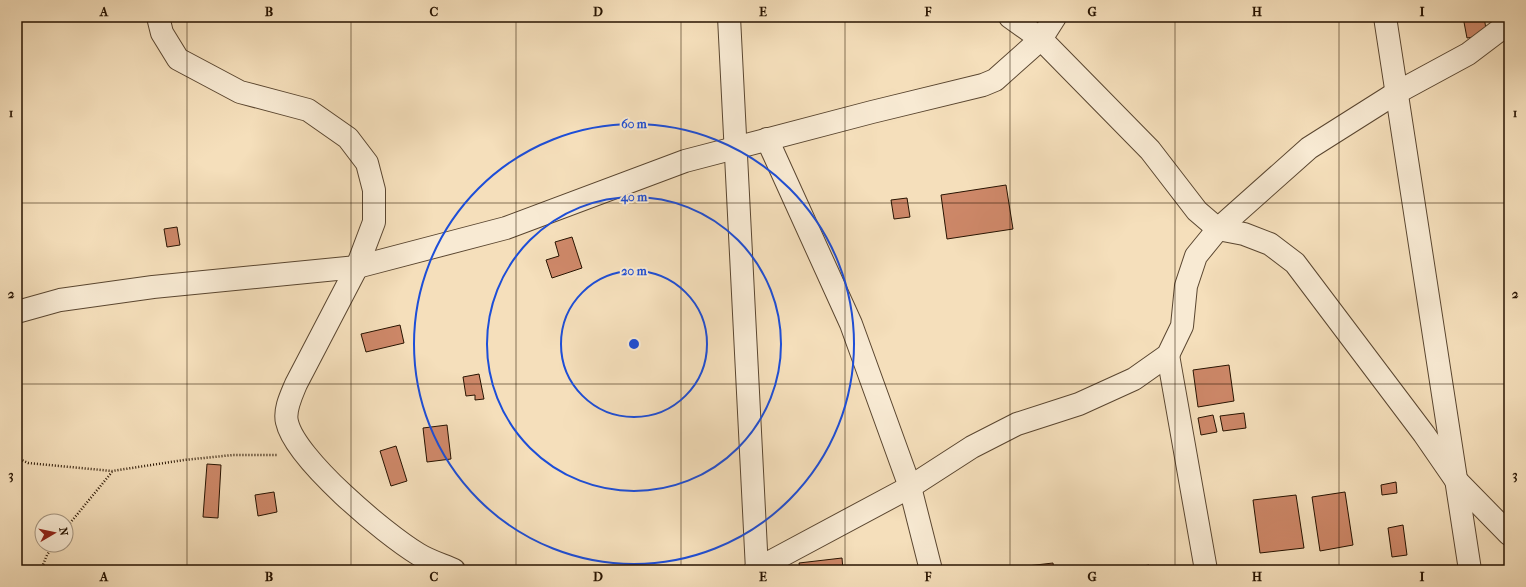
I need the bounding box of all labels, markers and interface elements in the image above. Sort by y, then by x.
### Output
text: A [99,4,109,19]
text: B [265,4,274,19]
text: C [430,4,439,19]
text: D [593,4,603,19]
text: E [759,4,767,19]
text: F [924,4,932,19]
text: G [1087,4,1097,19]
text: H [1252,4,1263,19]
text: I [1419,4,1425,19]
text: 1 [9,105,14,120]
text: 1 [1513,105,1518,120]
text: 60 m [621,117,648,131]
text: 40 m [620,190,648,205]
text: 20 m [621,264,648,278]
text: 2 [8,286,15,301]
text: 2 [1512,286,1519,301]
centre of rings [627,337,641,351]
text: 3 [8,467,14,483]
text: 3 [1512,467,1518,483]
north arrow [34,513,74,553]
text: N [56,526,71,537]
text: A [99,569,109,584]
text: B [265,569,274,584]
text: C [430,569,439,584]
text: D [593,569,603,584]
text: E [759,569,767,584]
text: F [924,569,932,584]
text: G [1087,569,1097,584]
text: H [1252,569,1263,584]
text: I [1419,569,1425,584]

